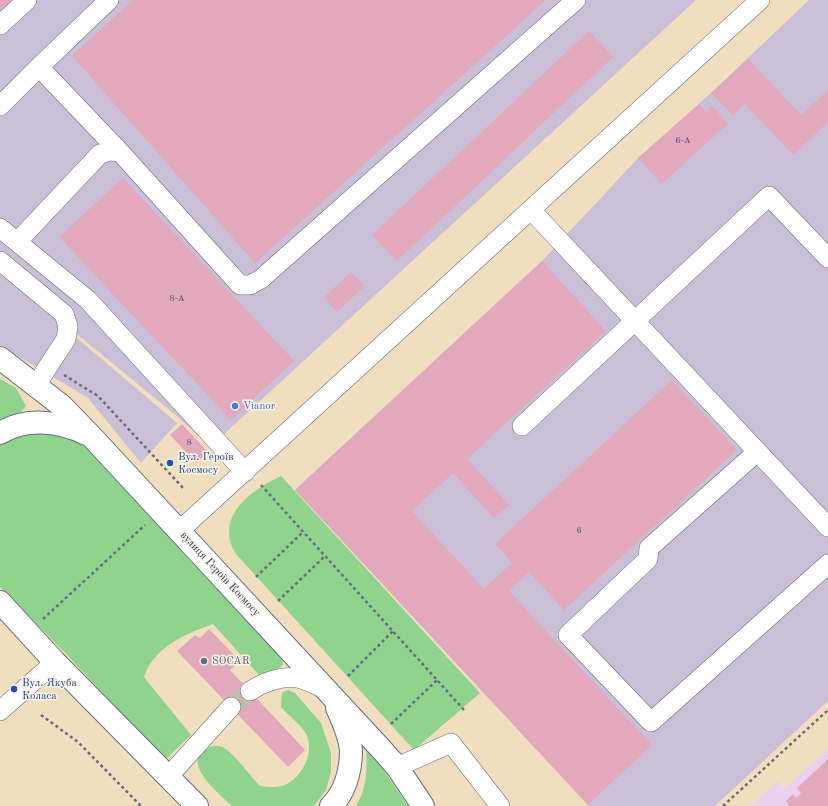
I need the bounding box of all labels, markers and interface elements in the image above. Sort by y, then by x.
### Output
house number: 6-А [675,136,691,146]
house number: 8-А [169,294,185,304]
place label: Vianor [243,399,275,413]
marker: Vianor [230,401,240,411]
house number: 8 [186,438,192,448]
place label: Вул. Героїв Космосу [178,450,233,476]
marker: Вул. Героїв Космосу [165,458,175,468]
house number: 6 [576,526,582,536]
street label: вулиця Героїв Космосу [177,529,263,619]
place label: SOCAR [212,654,250,668]
marker: SOCAR [199,656,209,666]
place label: Вул. Якуба Коласа [22,676,77,702]
marker: Вул. Якуба Коласа [9,684,19,694]

